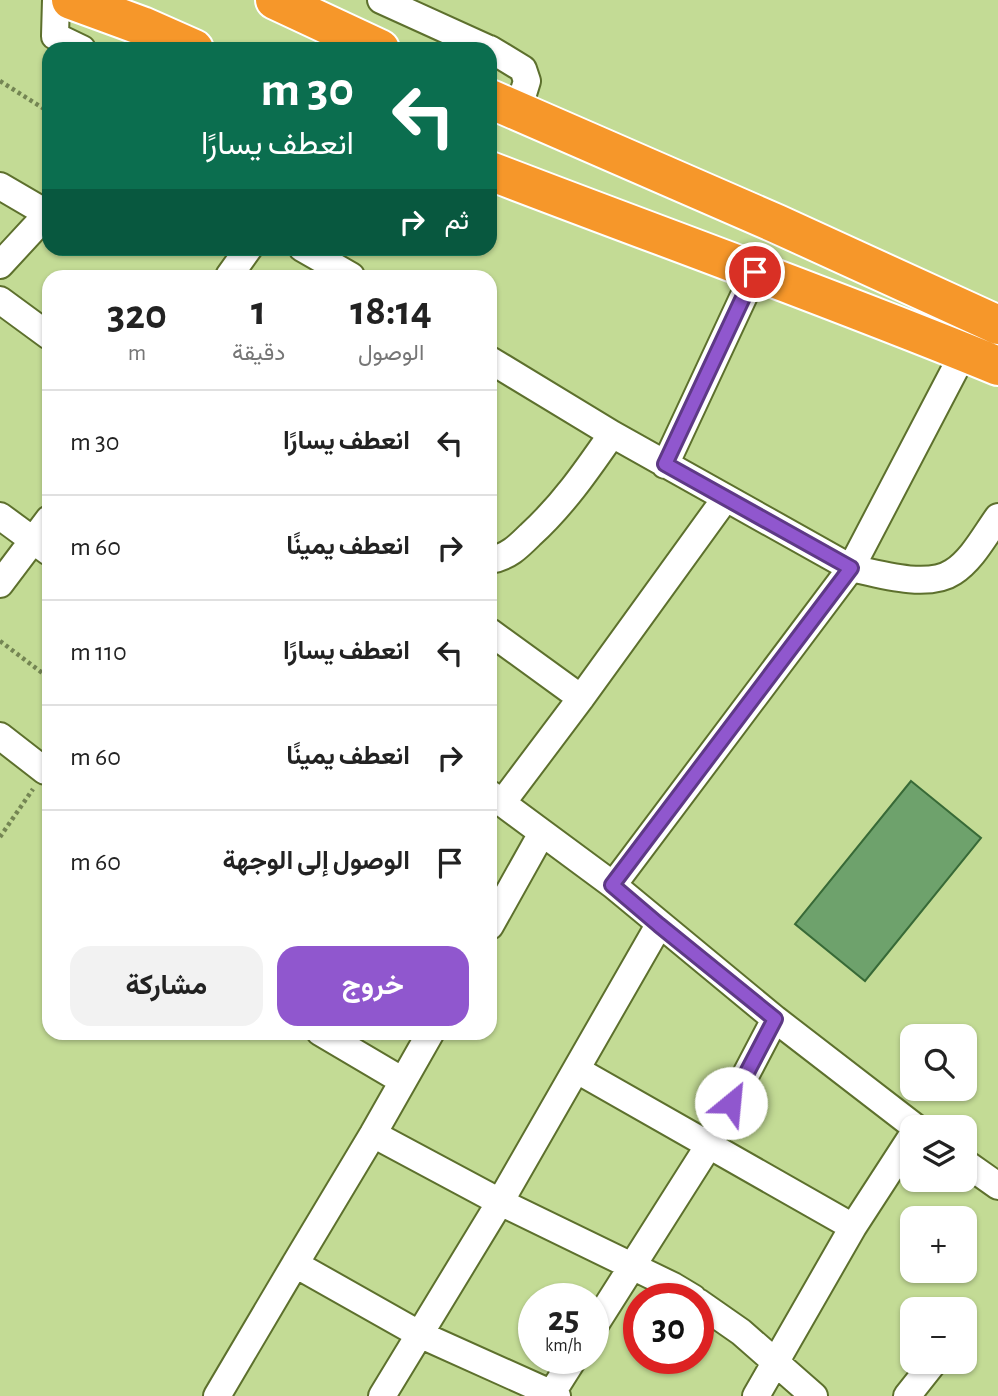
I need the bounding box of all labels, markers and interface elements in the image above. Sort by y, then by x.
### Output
text: 30 m [260,66,354,115]
icon: left [378,70,469,161]
text: انعطف يسارًا [201,128,354,160]
icon: right [393,203,431,241]
text: ثم [445,208,469,234]
pin [725,242,785,302]
icon: arrive [736,253,774,291]
text: 1 [251,290,266,332]
text: 18:14 [350,290,432,332]
text: 320 [107,294,167,336]
text: m [128,342,146,365]
text: دقيقة [232,342,285,365]
text: الوصول [358,342,424,365]
icon: left [431,424,469,462]
text: انعطف يسارًا [283,428,410,454]
text: 30 m [70,429,120,455]
icon: right [431,529,469,567]
text: انعطف يمينًا [286,533,410,559]
text: 60 m [70,534,121,560]
icon: left [431,634,469,672]
text: انعطف يسارًا [283,638,410,664]
text: 110 m [70,639,127,665]
icon: right [431,739,469,777]
text: انعطف يمينًا [286,743,410,769]
text: 60 m [70,744,121,770]
icon: arrive [431,844,469,882]
text: الوصول إلى الوجهة [222,848,410,874]
text: 60 m [70,849,121,875]
button: مشاركة [70,946,263,1026]
button: خروج [277,946,469,1026]
map controls [900,1024,977,1374]
button: search [900,1024,977,1101]
position arrow [694,1066,768,1140]
button: layers [900,1115,977,1192]
button: + [900,1206,977,1283]
speed limit sign: 30 [623,1283,714,1374]
button: − [900,1297,977,1374]
text: 25 [548,1302,579,1337]
text: km/h [545,1337,582,1355]

